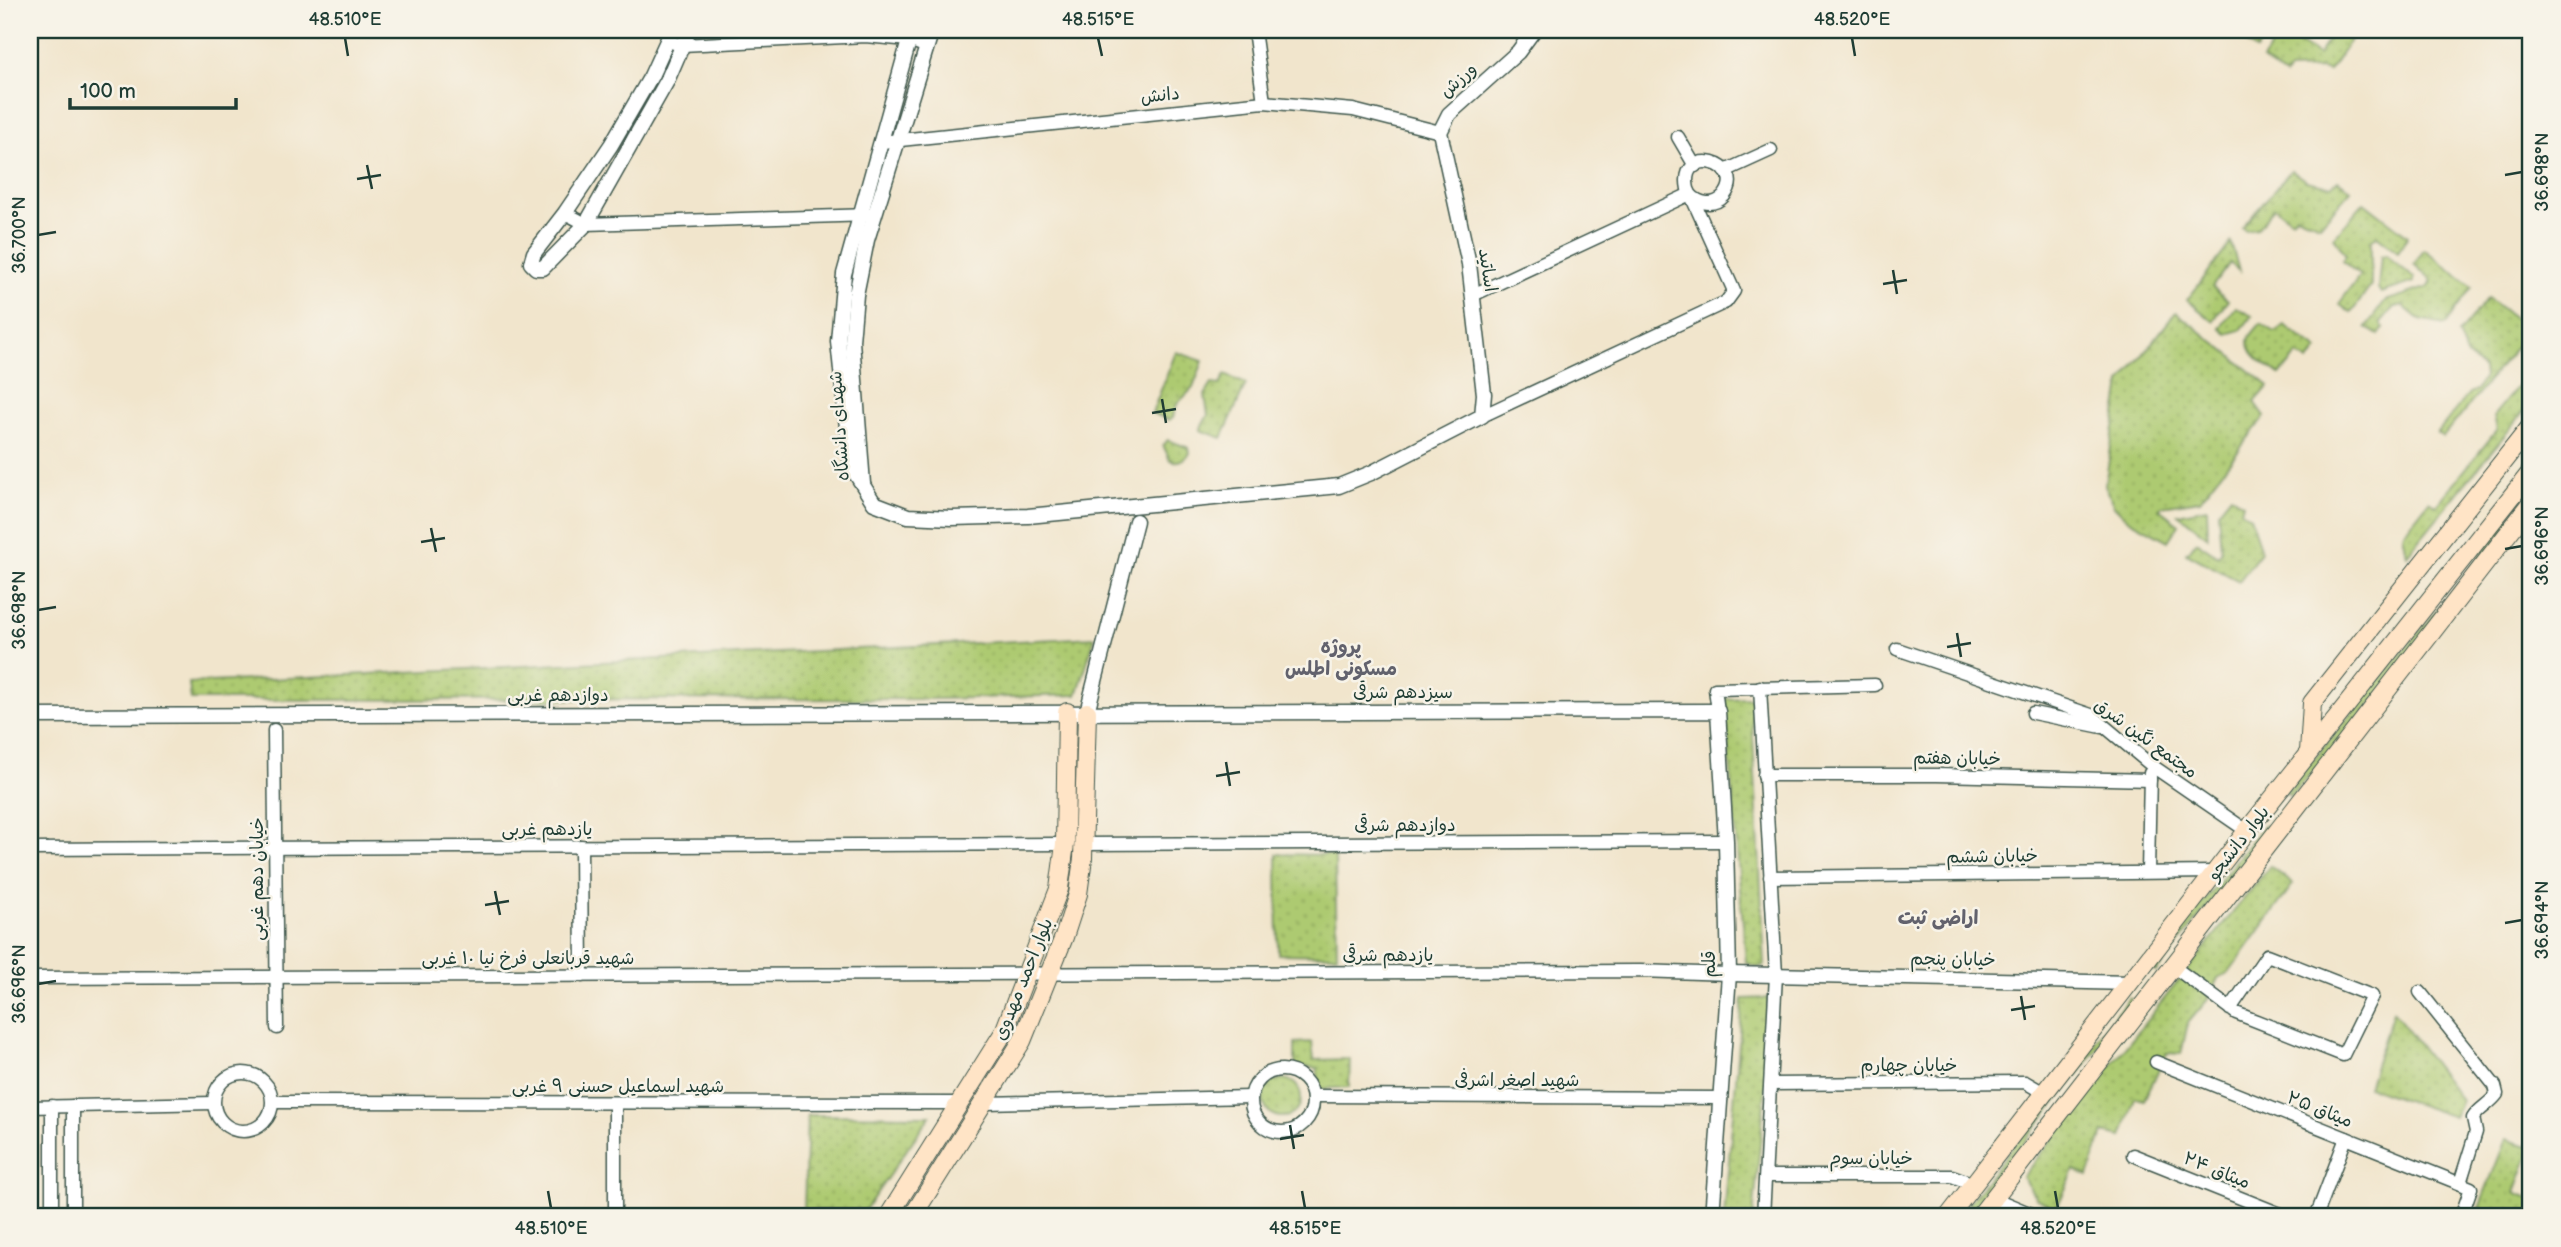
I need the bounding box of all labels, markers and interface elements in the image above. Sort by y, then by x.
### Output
text: 48.510°E [308,9,382,30]
text: 48.515°E [1062,9,1134,30]
text: 48.520°E [1814,9,1890,30]
street label: ورزش [1436,58,1481,102]
scale bar [70,66,236,110]
text: 100 m [80,79,136,104]
street label: دانش [1140,83,1181,108]
text: 36.698°N [2532,132,2553,212]
text: 36.700°N [9,196,30,274]
street label: اساتید [1474,247,1501,293]
street label: شهدای دانشگاه [825,370,854,482]
text: 36.696°N [2532,506,2553,586]
text: 36.698°N [9,570,30,650]
district label: پروژه مسکونی اطلس [1285,636,1397,681]
street label: سیزدهم شرقی [1353,680,1453,706]
street label: دوازدهم غربی [507,685,609,709]
street label: مجتمع نگین شرق [2089,694,2201,784]
street label: خیابان هفتم [1913,747,2001,773]
street label: بلوار دانشجو [2202,802,2274,886]
street label: دوازدهم شرقی [1354,813,1456,839]
street label: خیابان دهم غربی [247,817,271,941]
street label: یازدهم غربی [501,819,593,843]
street label: خیابان ششم [1946,845,2038,871]
text: 36.694°N [2532,880,2553,960]
district label: اراضی ثبت [1898,907,1978,930]
street label: بلوار احمد مهدوی [989,915,1058,1043]
street label: یازدهم شرقی [1342,943,1434,969]
text: 36.696°N [9,944,30,1024]
street label: شهید قربانعلی فرخ نیا ۱۰ غربی [422,948,634,970]
street label: خیابان پنجم [1910,948,1996,974]
street label: قلم [1699,951,1723,977]
street label: خیابان چهارم [1861,1055,1957,1079]
street label: شهید اصغر اشرفی [1454,1068,1580,1091]
street label: شهید اسماعیل حسنی ۹ غربی [512,1076,724,1097]
street label: میثاق ۲۵ [2284,1087,2356,1132]
street label: خیابان سوم [1829,1148,1913,1172]
street label: میثاق ۲۴ [2180,1148,2253,1193]
text: 48.510°E [514,1218,588,1239]
text: 48.515°E [1269,1218,1341,1239]
text: 48.520°E [2020,1218,2096,1239]

